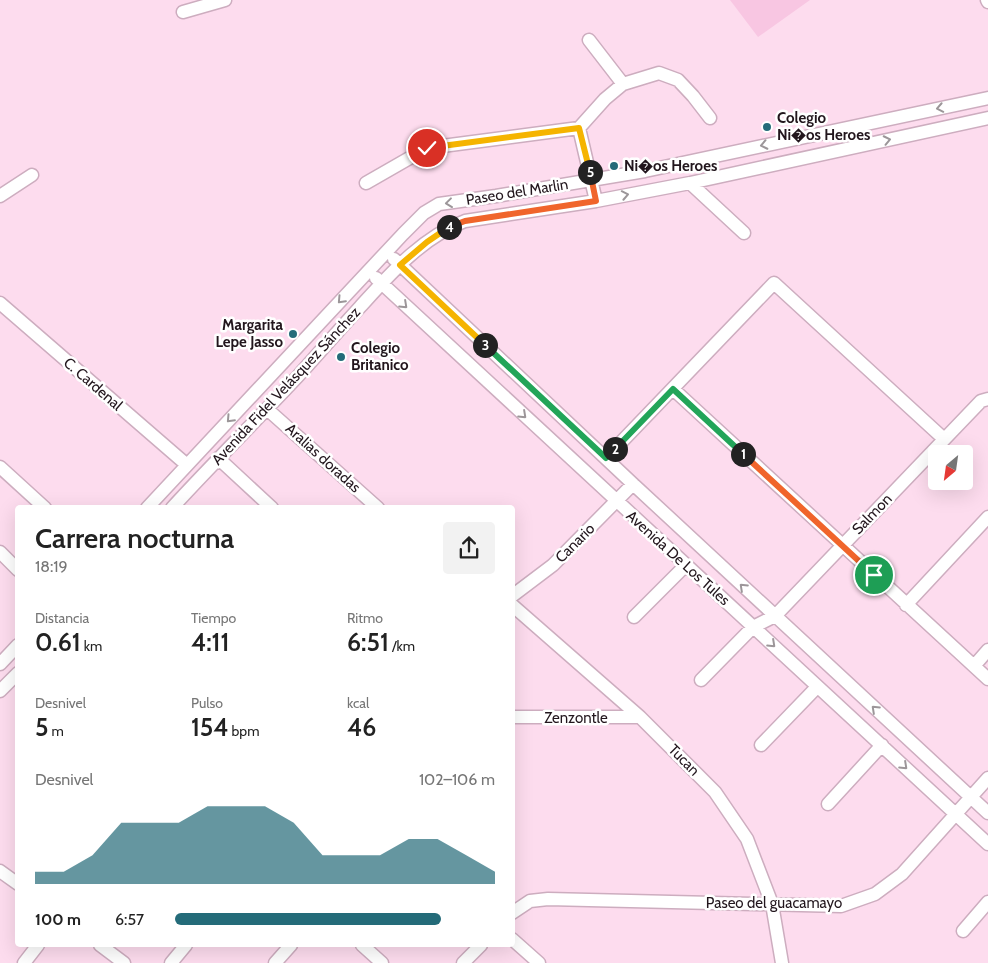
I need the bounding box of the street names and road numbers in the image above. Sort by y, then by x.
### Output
street label: Paseo del Marlin [465,175,569,209]
street label: Avenida Fidel Velásquez Sánchez [208,303,364,469]
street label: C. Cardenal [60,354,126,415]
street label: Aralias doradas [282,420,364,496]
street label: Salmon [848,490,896,538]
street label: Avenida De Los Tules [623,507,733,609]
street label: Canario [552,520,598,566]
street label: Zenzontle [544,709,608,727]
street label: Tucan [665,741,703,779]
street label: Paseo del guacamayo [706,894,842,912]

